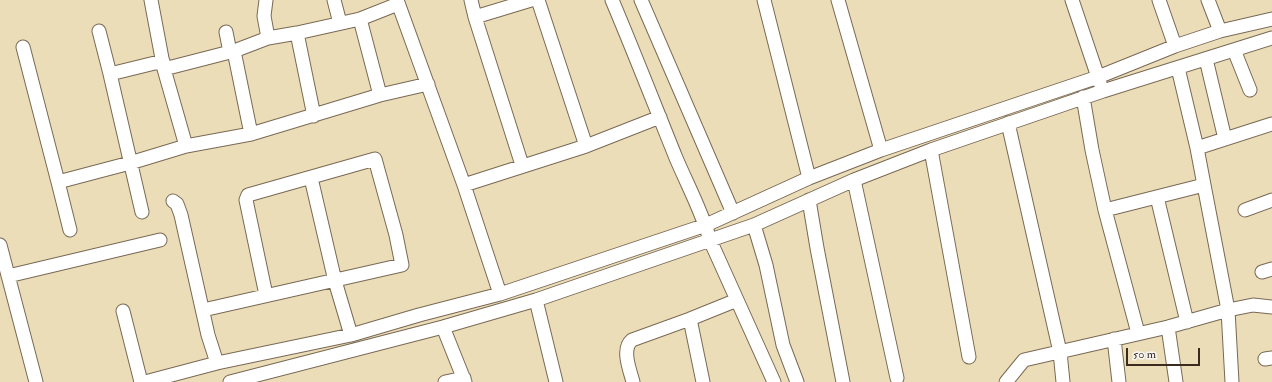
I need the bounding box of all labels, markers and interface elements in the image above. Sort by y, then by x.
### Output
scale bar [1128,340,1202,366]
text: 50 m [1133,347,1156,362]

